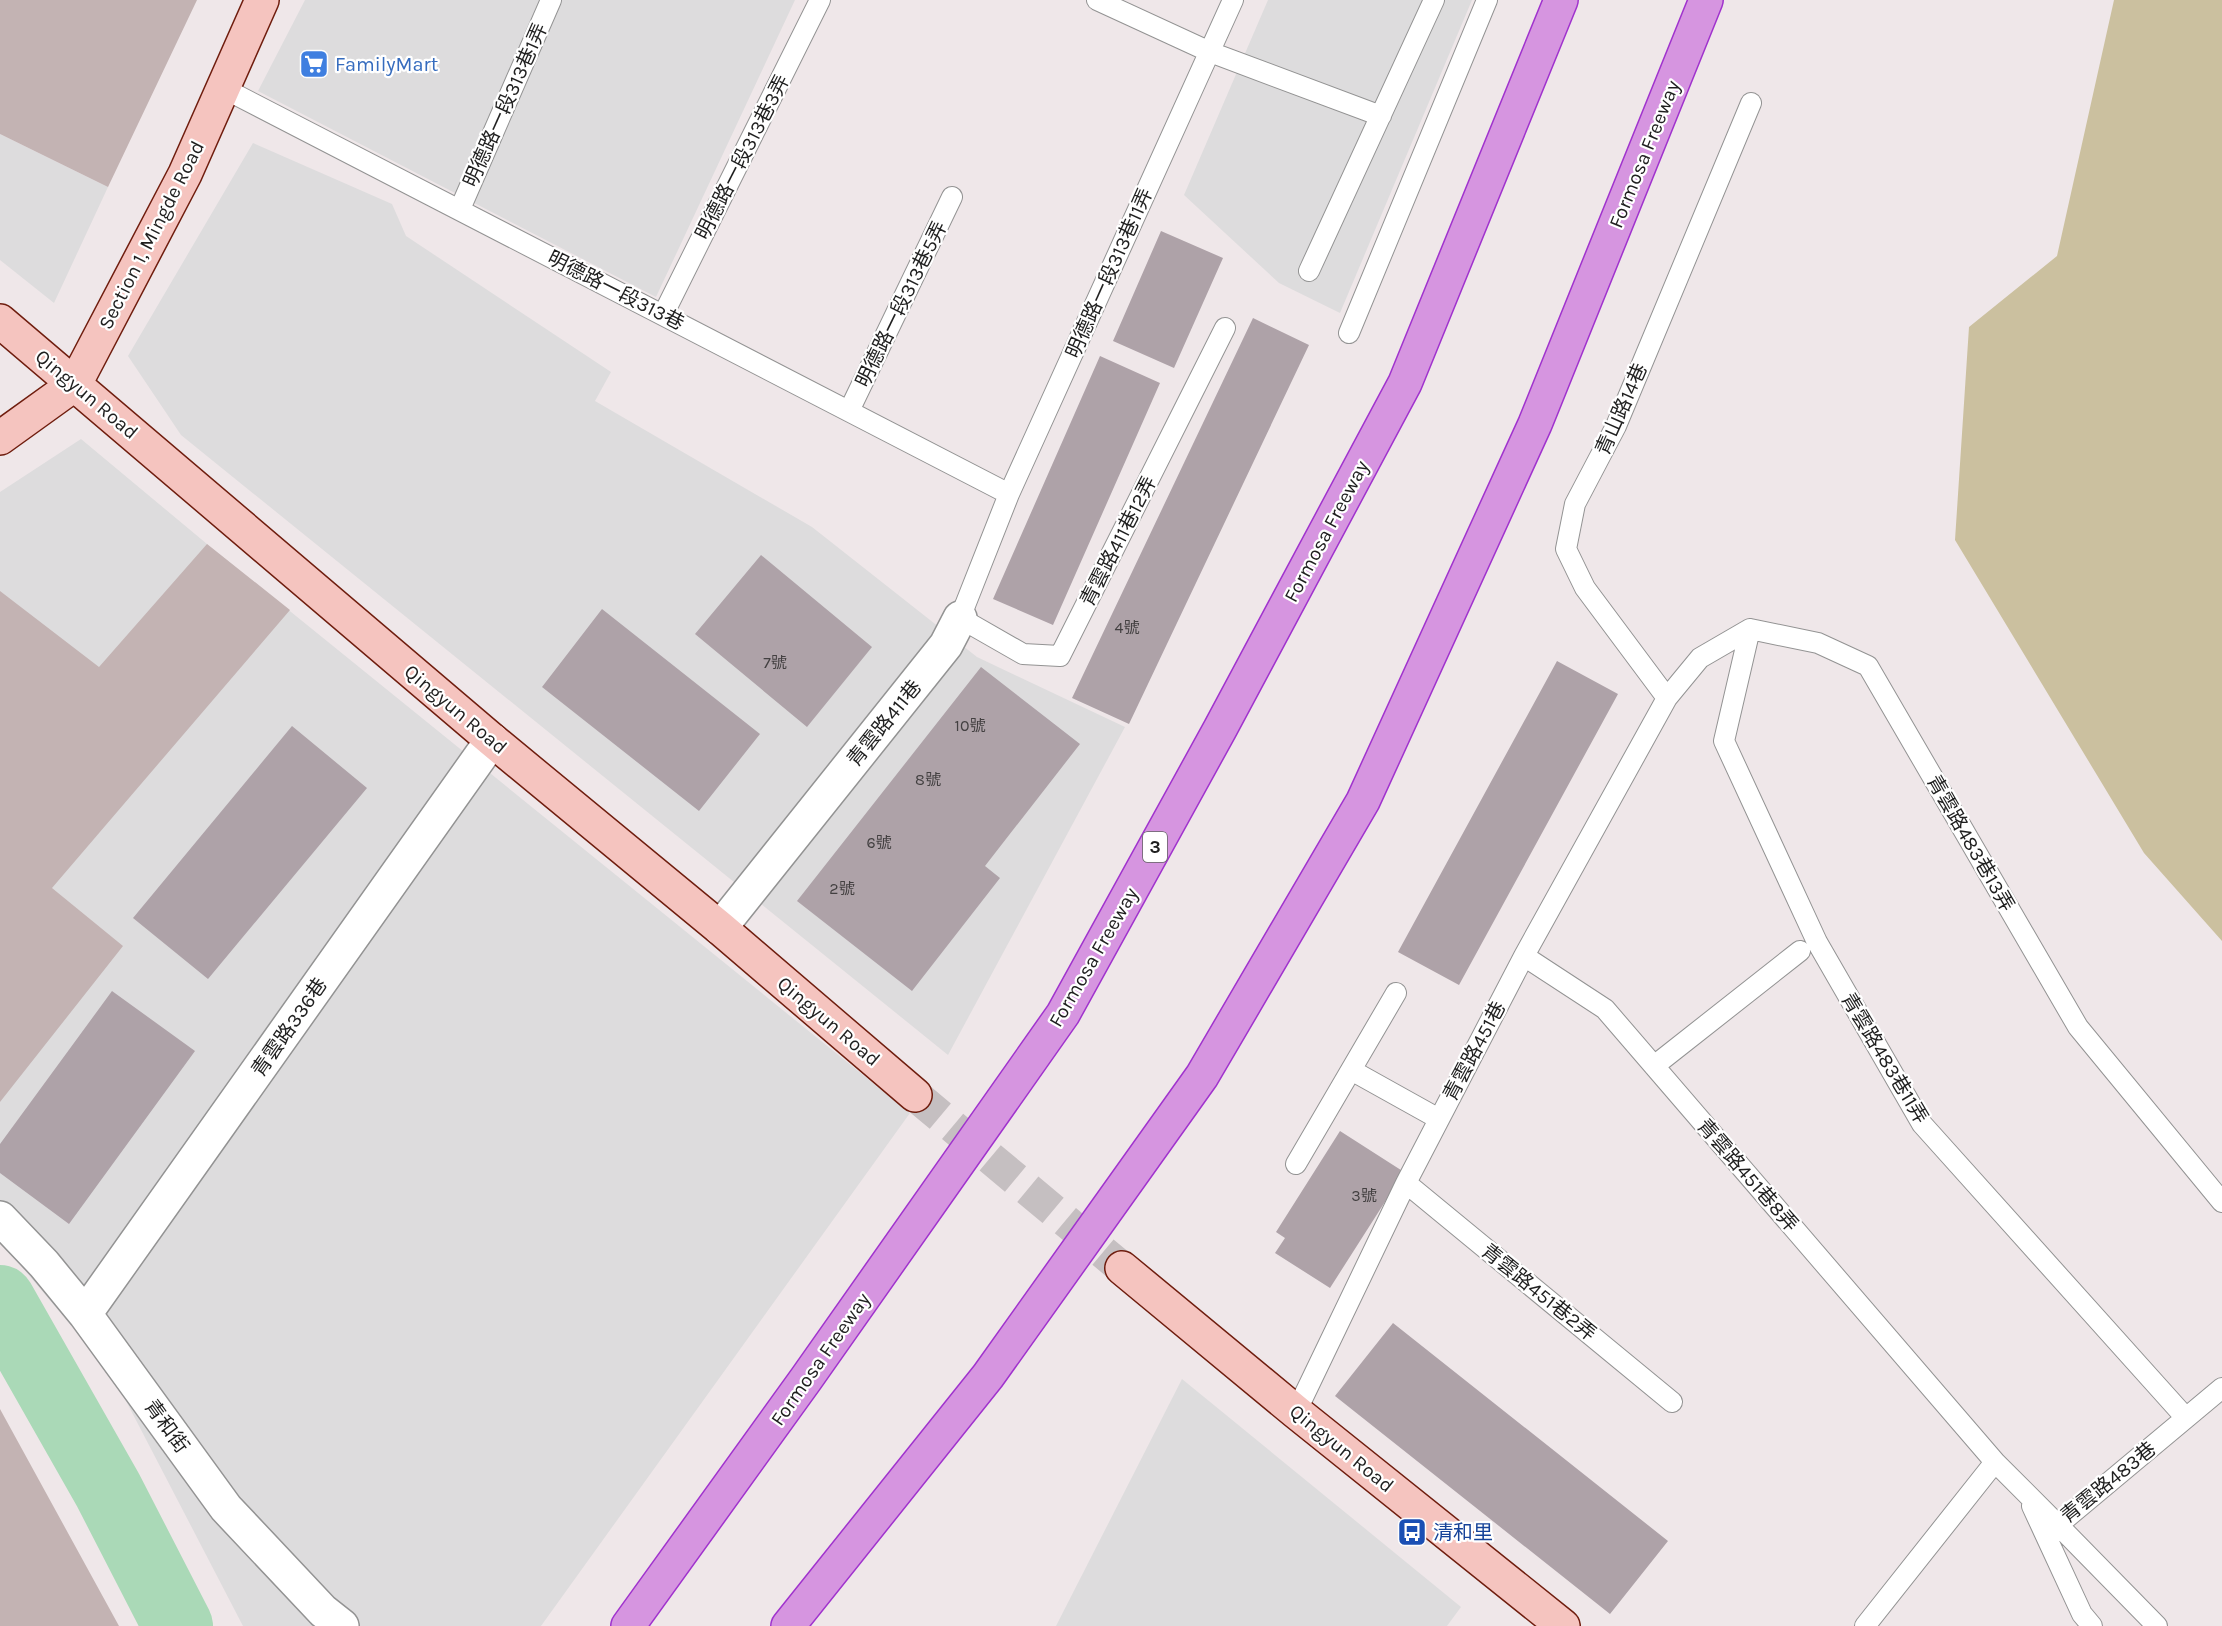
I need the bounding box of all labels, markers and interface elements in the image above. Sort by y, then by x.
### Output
street label: 明德路一段313巷1弄 [459,20,552,191]
supermarket icon: FamilyMart [298,48,330,80]
place label: FamilyMart [335,53,439,76]
street label: 明德路一段313巷3弄 [691,71,794,244]
street label: Formosa Freeway [1604,77,1685,231]
street label: Section 1, Mingde Road [94,137,209,333]
street label: 明德路一段313巷11弄 [1062,185,1157,362]
street label: 明德路一段313巷5弄 [851,218,952,391]
street label: 明德路一段313巷 [544,246,688,335]
street label: Qingyun Road [31,345,143,444]
street label: 青山路14巷 [1591,360,1652,459]
street label: Formosa Freeway [1279,456,1373,606]
street label: 青雲路411巷12弄 [1076,472,1161,610]
house number: 4號 [1115,618,1139,637]
house number: 7號 [763,653,787,672]
street label: Qingyun Road [400,660,512,759]
street label: 青雲路411巷 [843,676,926,771]
house number: 10號 [955,716,985,735]
house number: 8號 [915,770,941,789]
street label: 青雲路483巷13弄 [1922,771,2019,916]
road number: 3 [1143,832,1167,862]
house number: 6號 [866,833,892,852]
house number: 2號 [829,879,855,898]
street label: Formosa Freeway [1044,883,1143,1031]
street label: Qingyun Road [773,972,885,1071]
street label: 青雲路336巷 [247,974,332,1081]
street label: 青雲路483巷11弄 [1836,989,1933,1128]
street label: 青雲路451巷 [1439,998,1510,1105]
street label: 青雲路451巷8弄 [1693,1114,1803,1236]
house number: 3號 [1351,1186,1377,1205]
street label: 青雲路451巷2弄 [1477,1239,1601,1346]
street label: Formosa Freeway [766,1288,875,1430]
street label: 青和街 [140,1395,194,1457]
street label: Qingyun Road [1285,1400,1398,1497]
street label: 青雲路483巷 [2056,1437,2160,1528]
bus stop icon: 清和里 [1396,1516,1428,1548]
place label: 清和里 [1433,1521,1493,1544]

